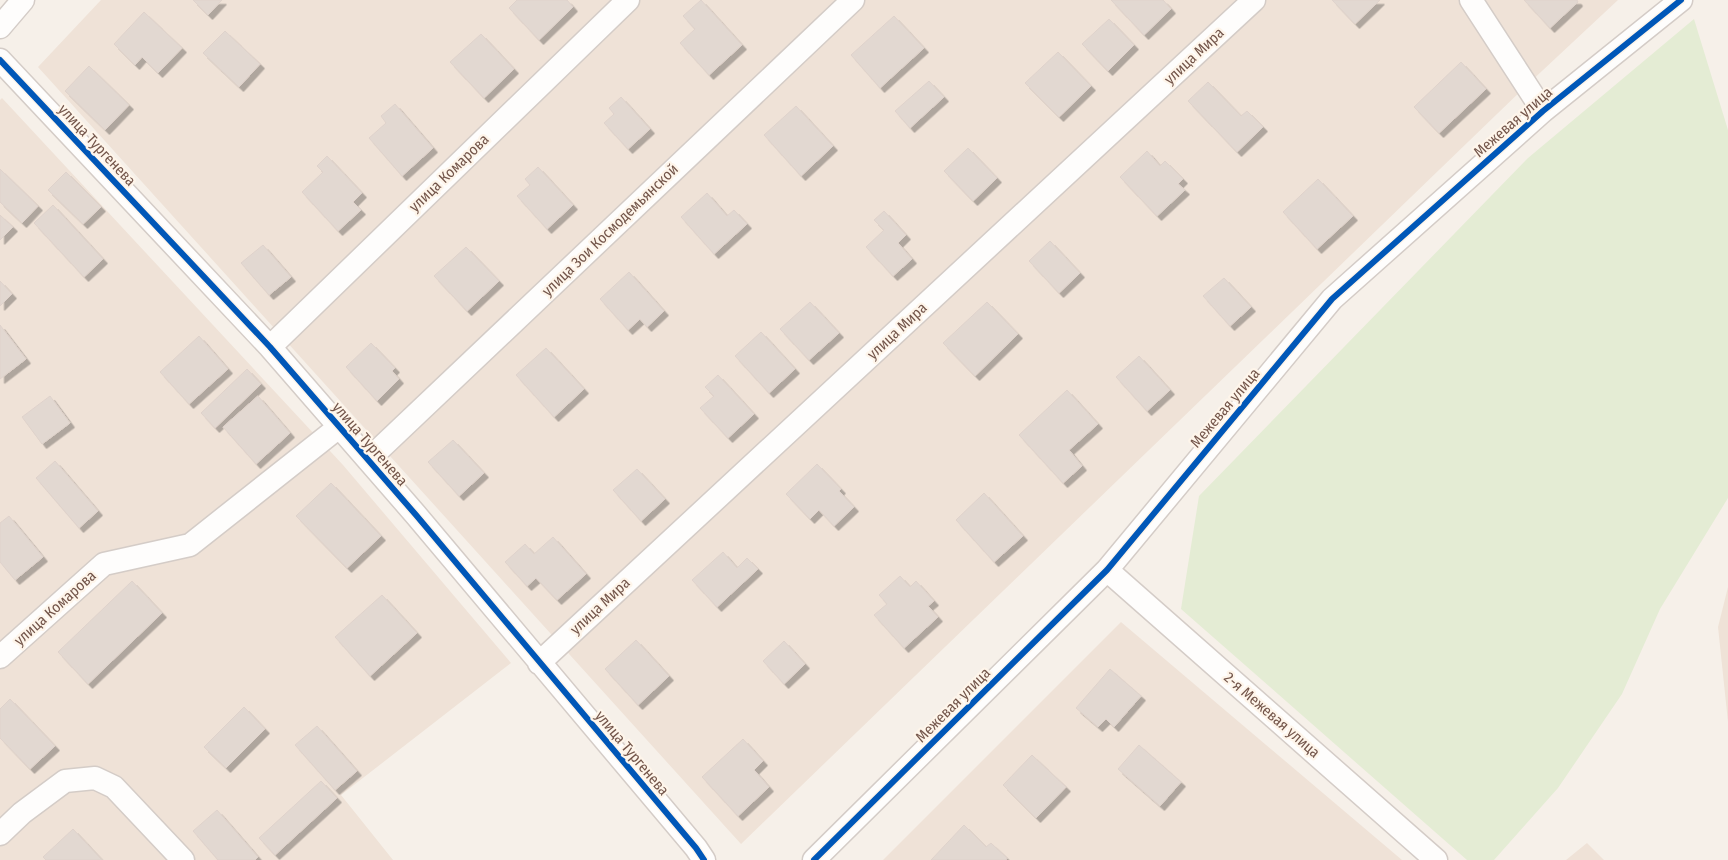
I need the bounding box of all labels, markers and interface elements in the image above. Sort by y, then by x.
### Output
street label: улица Мира [1160,24,1228,88]
street label: Межевая улица [1470,83,1556,161]
street label: улица Тургенева [55,100,139,190]
street label: улица Комарова [405,130,493,216]
street label: улица Зои Космодемьянской [538,160,682,300]
street label: улица Мира [863,299,931,363]
street label: Межевая улица [1187,365,1263,451]
street label: улица Тургенева [329,398,411,490]
street label: улица Комарова [10,567,100,649]
street label: улица Мира [566,574,634,638]
street label: Межевая улица [912,664,994,746]
street label: 2-я Межевая улица [1220,669,1324,761]
street label: улица Тургенева [591,707,673,799]

